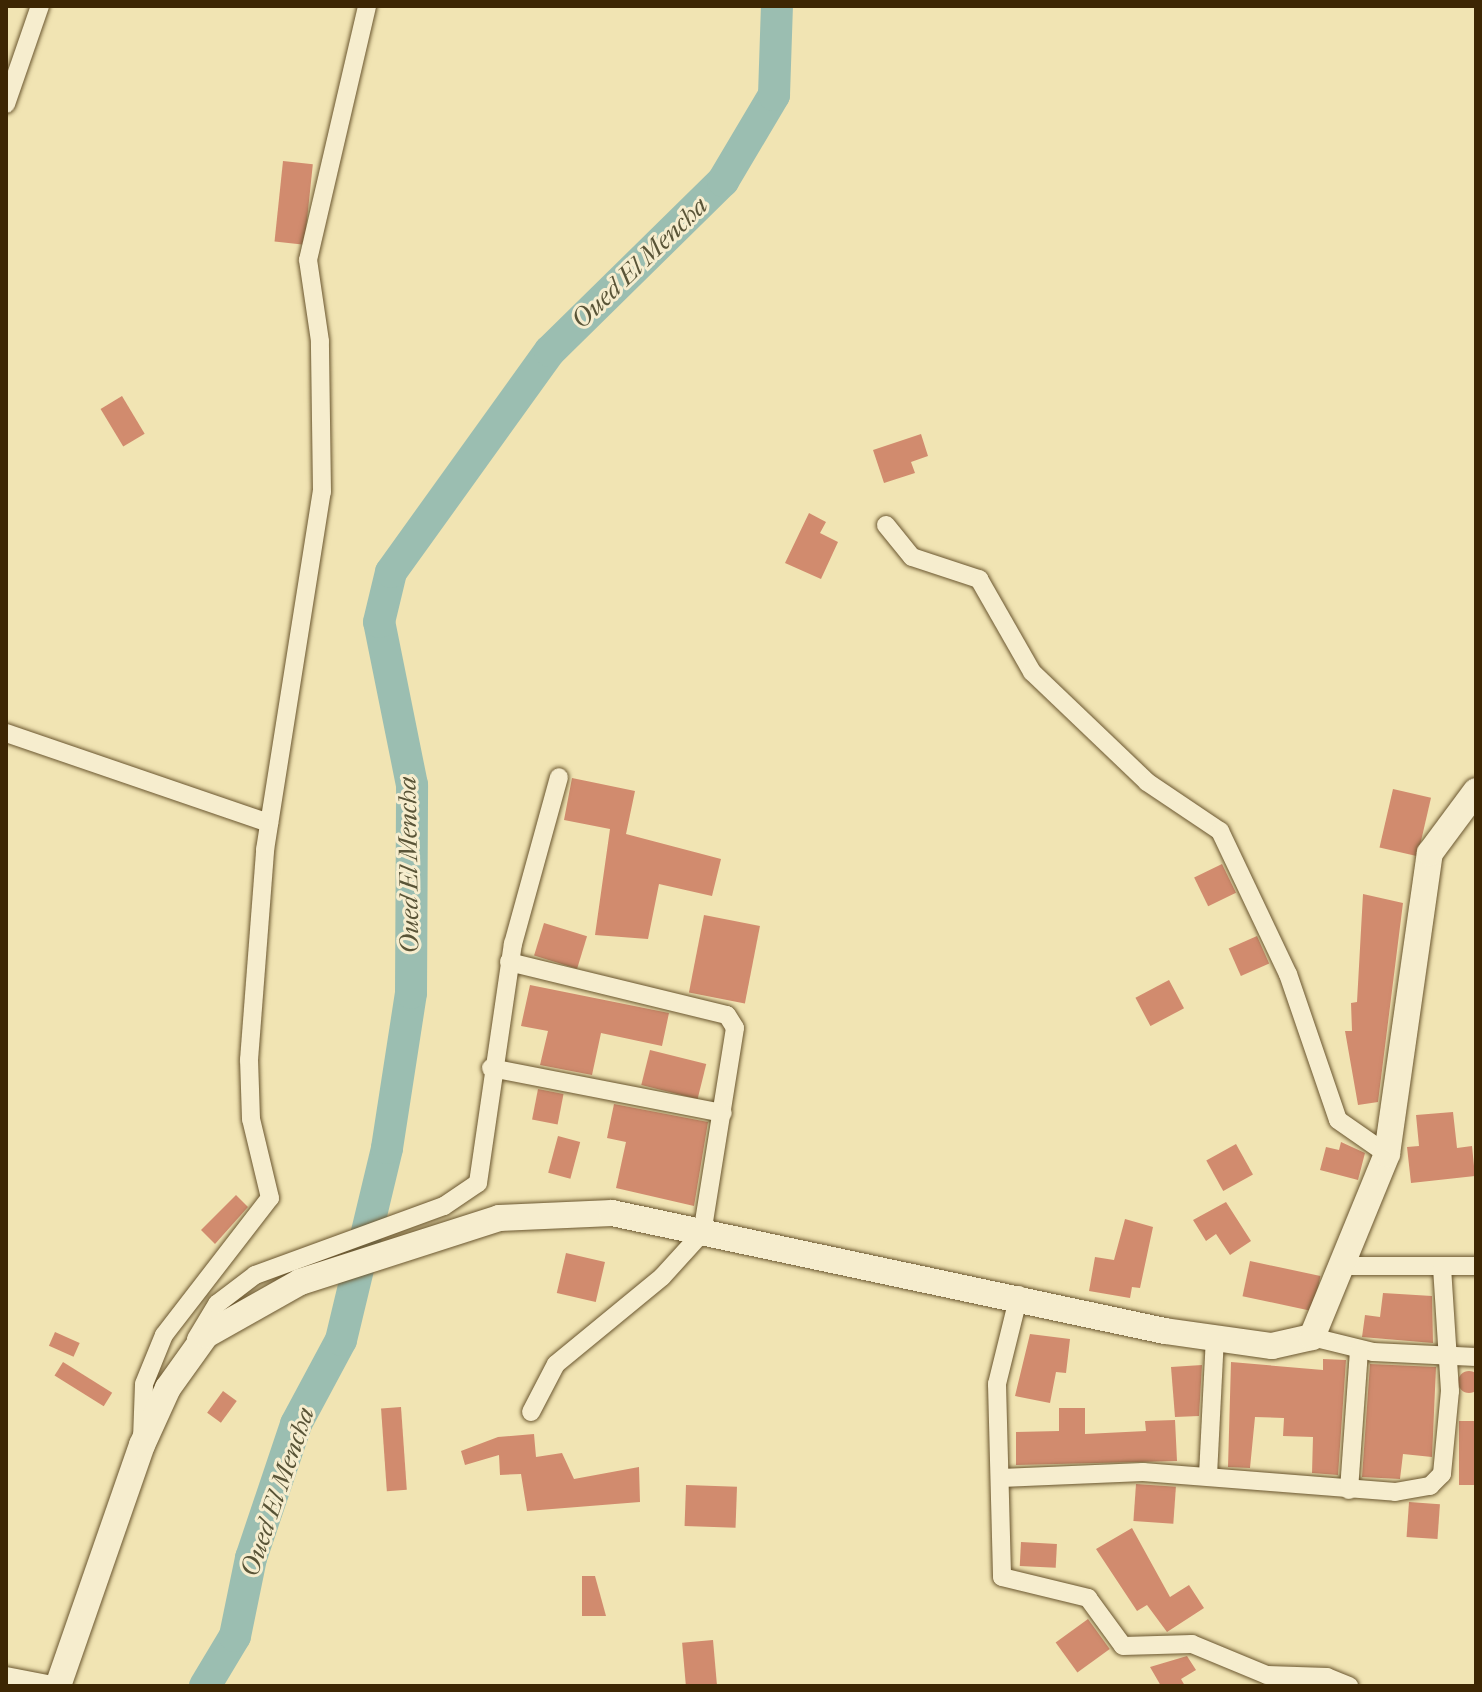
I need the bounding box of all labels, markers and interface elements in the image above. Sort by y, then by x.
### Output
water label: Oued El Mencha [565,190,715,336]
water label: Oued El Mencha [392,776,426,954]
water label: Oued El Mencha [234,1403,322,1581]

